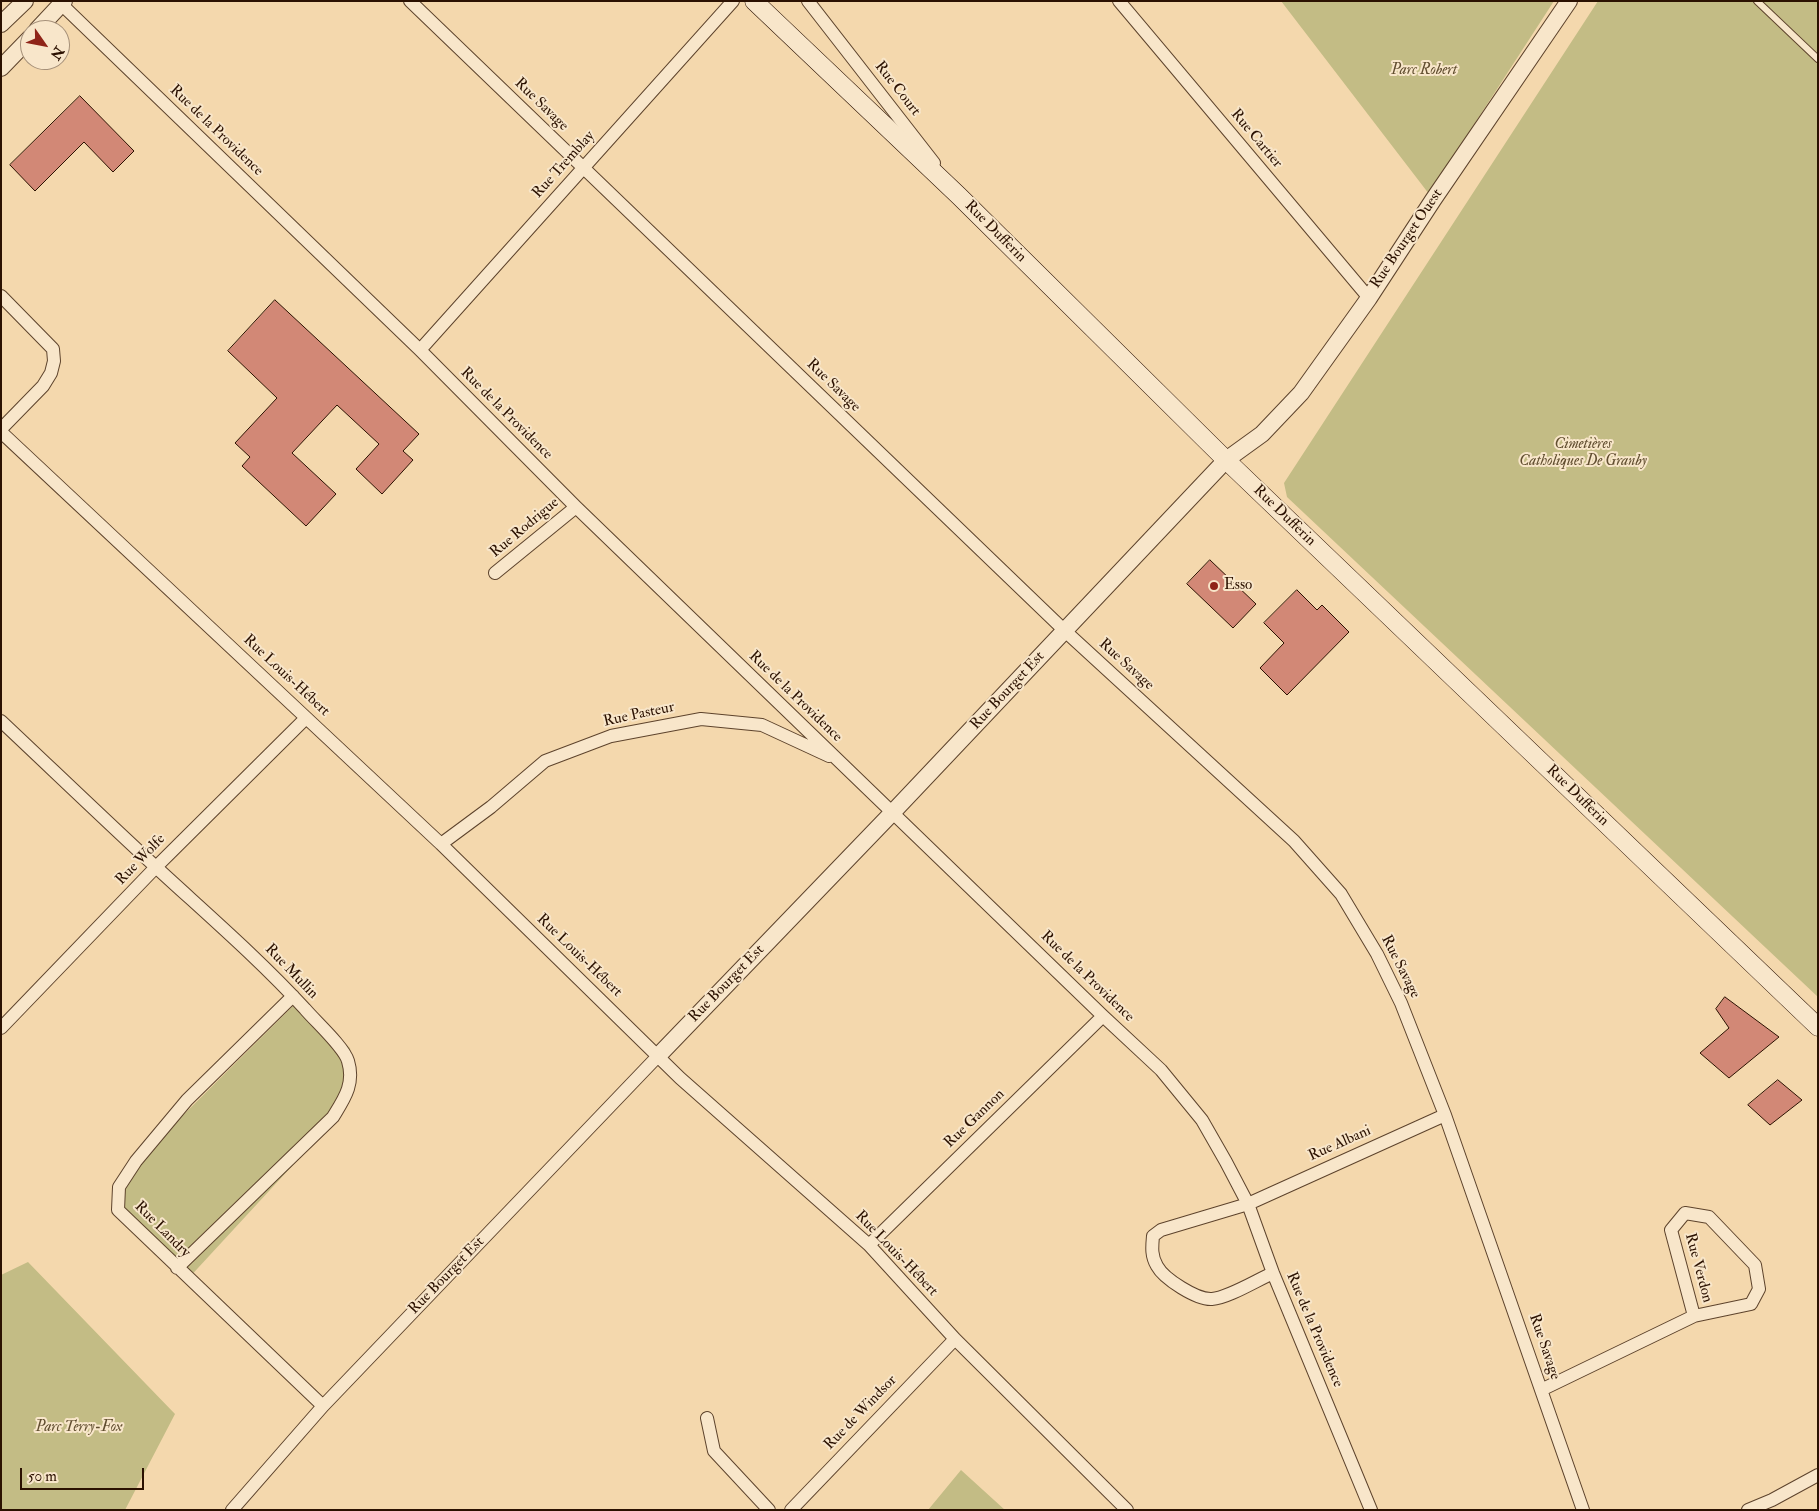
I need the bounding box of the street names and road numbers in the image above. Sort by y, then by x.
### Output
street label: Rue Court [870,58,924,120]
street label: Rue Savage [510,75,572,135]
street label: Rue de la Providence [165,82,267,180]
street label: Rue Cartier [1226,106,1286,172]
street label: Rue Tremblay [529,128,599,202]
street label: Rue Bourget Ouest [1367,186,1447,292]
street label: Rue Dufferin [960,197,1030,267]
street label: Rue Savage [802,356,864,416]
street label: Rue de la Providence [456,364,556,464]
street label: Rue Dufferin [1249,482,1319,550]
street label: Rue Rodrigue [487,494,563,562]
street label: Rue Louis-Hébert [239,631,333,721]
street label: Rue Savage [1095,635,1157,695]
street label: Rue de la Providence [744,648,846,746]
street label: Rue Bourget Est [967,648,1049,734]
street label: Rue Pasteur [602,699,676,731]
street label: Rue Dufferin [1542,762,1612,830]
street label: Rue Wolfe [112,831,170,889]
street label: Rue Louis-Hébert [533,911,625,1001]
street label: Rue de la Providence [1036,928,1138,1026]
street label: Rue Savage [1376,933,1424,1001]
street label: Rue Mullin [260,941,322,1003]
street label: Rue Bourget Est [686,942,768,1026]
street label: Rue Gannon [941,1086,1009,1152]
street label: Rue Albani [1306,1122,1374,1166]
street label: Rue Landry [130,1198,194,1262]
street label: Rue Louis-Hébert [851,1208,941,1300]
street label: Rue Verdon [1680,1231,1716,1305]
street label: Rue Bourget Est [406,1234,488,1318]
street label: Rue de la Providence [1282,1270,1346,1390]
street label: Rue Savage [1524,1312,1564,1382]
street label: Rue de Windsor [821,1372,901,1454]

